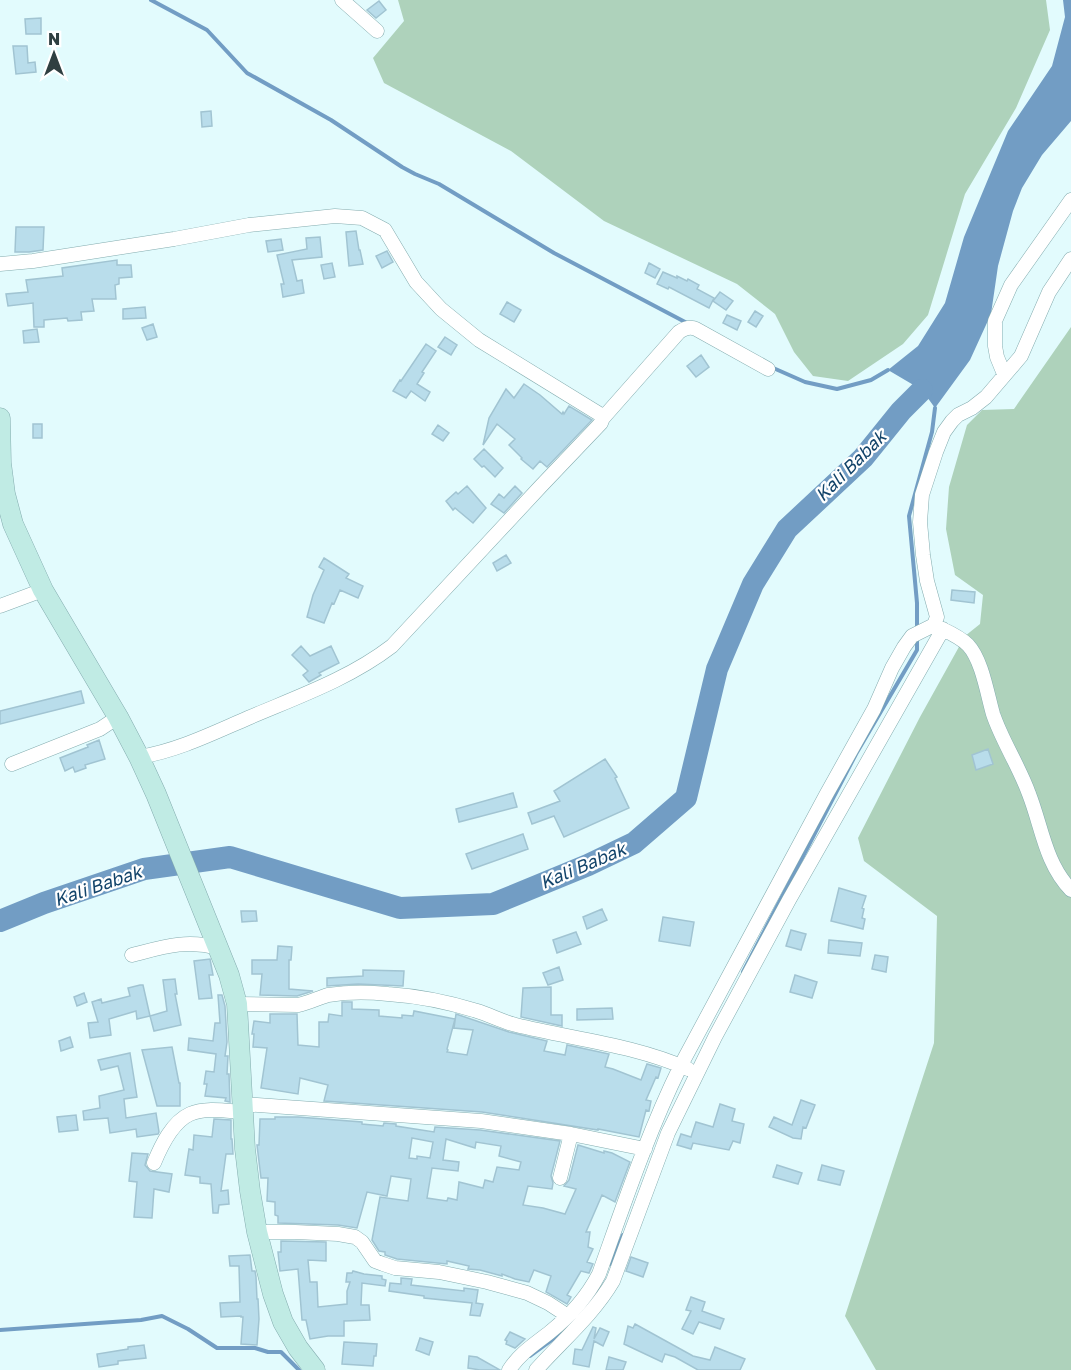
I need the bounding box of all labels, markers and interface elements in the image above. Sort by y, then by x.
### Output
north arrow [24,24,84,84]
text: N [48,29,60,49]
water label: Kali Babak [810,424,892,505]
water label: Kali Babak [536,836,631,893]
water label: Kali Babak [51,859,146,910]

